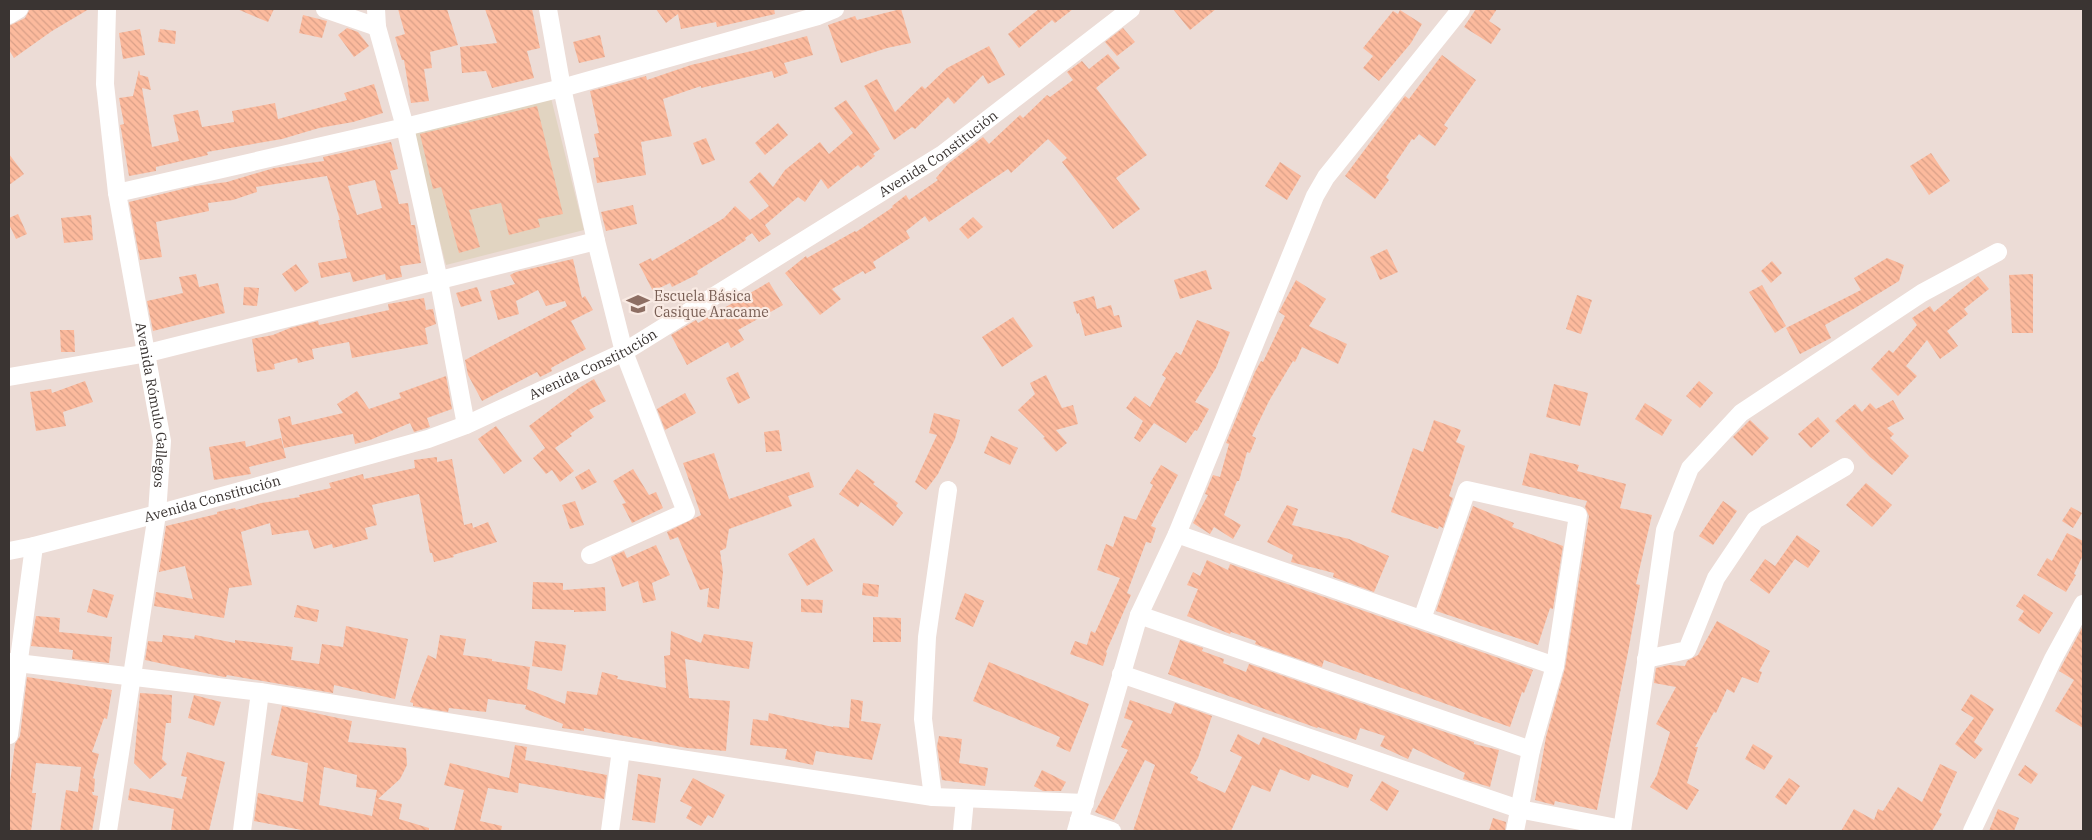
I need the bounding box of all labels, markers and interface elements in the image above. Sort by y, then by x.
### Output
street label: Avenida Constitución [875,106,1001,201]
place label: Escuela Básica Casique Aracame [654,287,769,321]
school or university icon: Escuela Básica Casique Aracame [625,291,651,317]
street label: Avenida Rómulo Gallegos [132,321,171,489]
street label: Avenida Constitución [526,325,660,404]
street label: Avenida Constitución [142,471,283,526]

